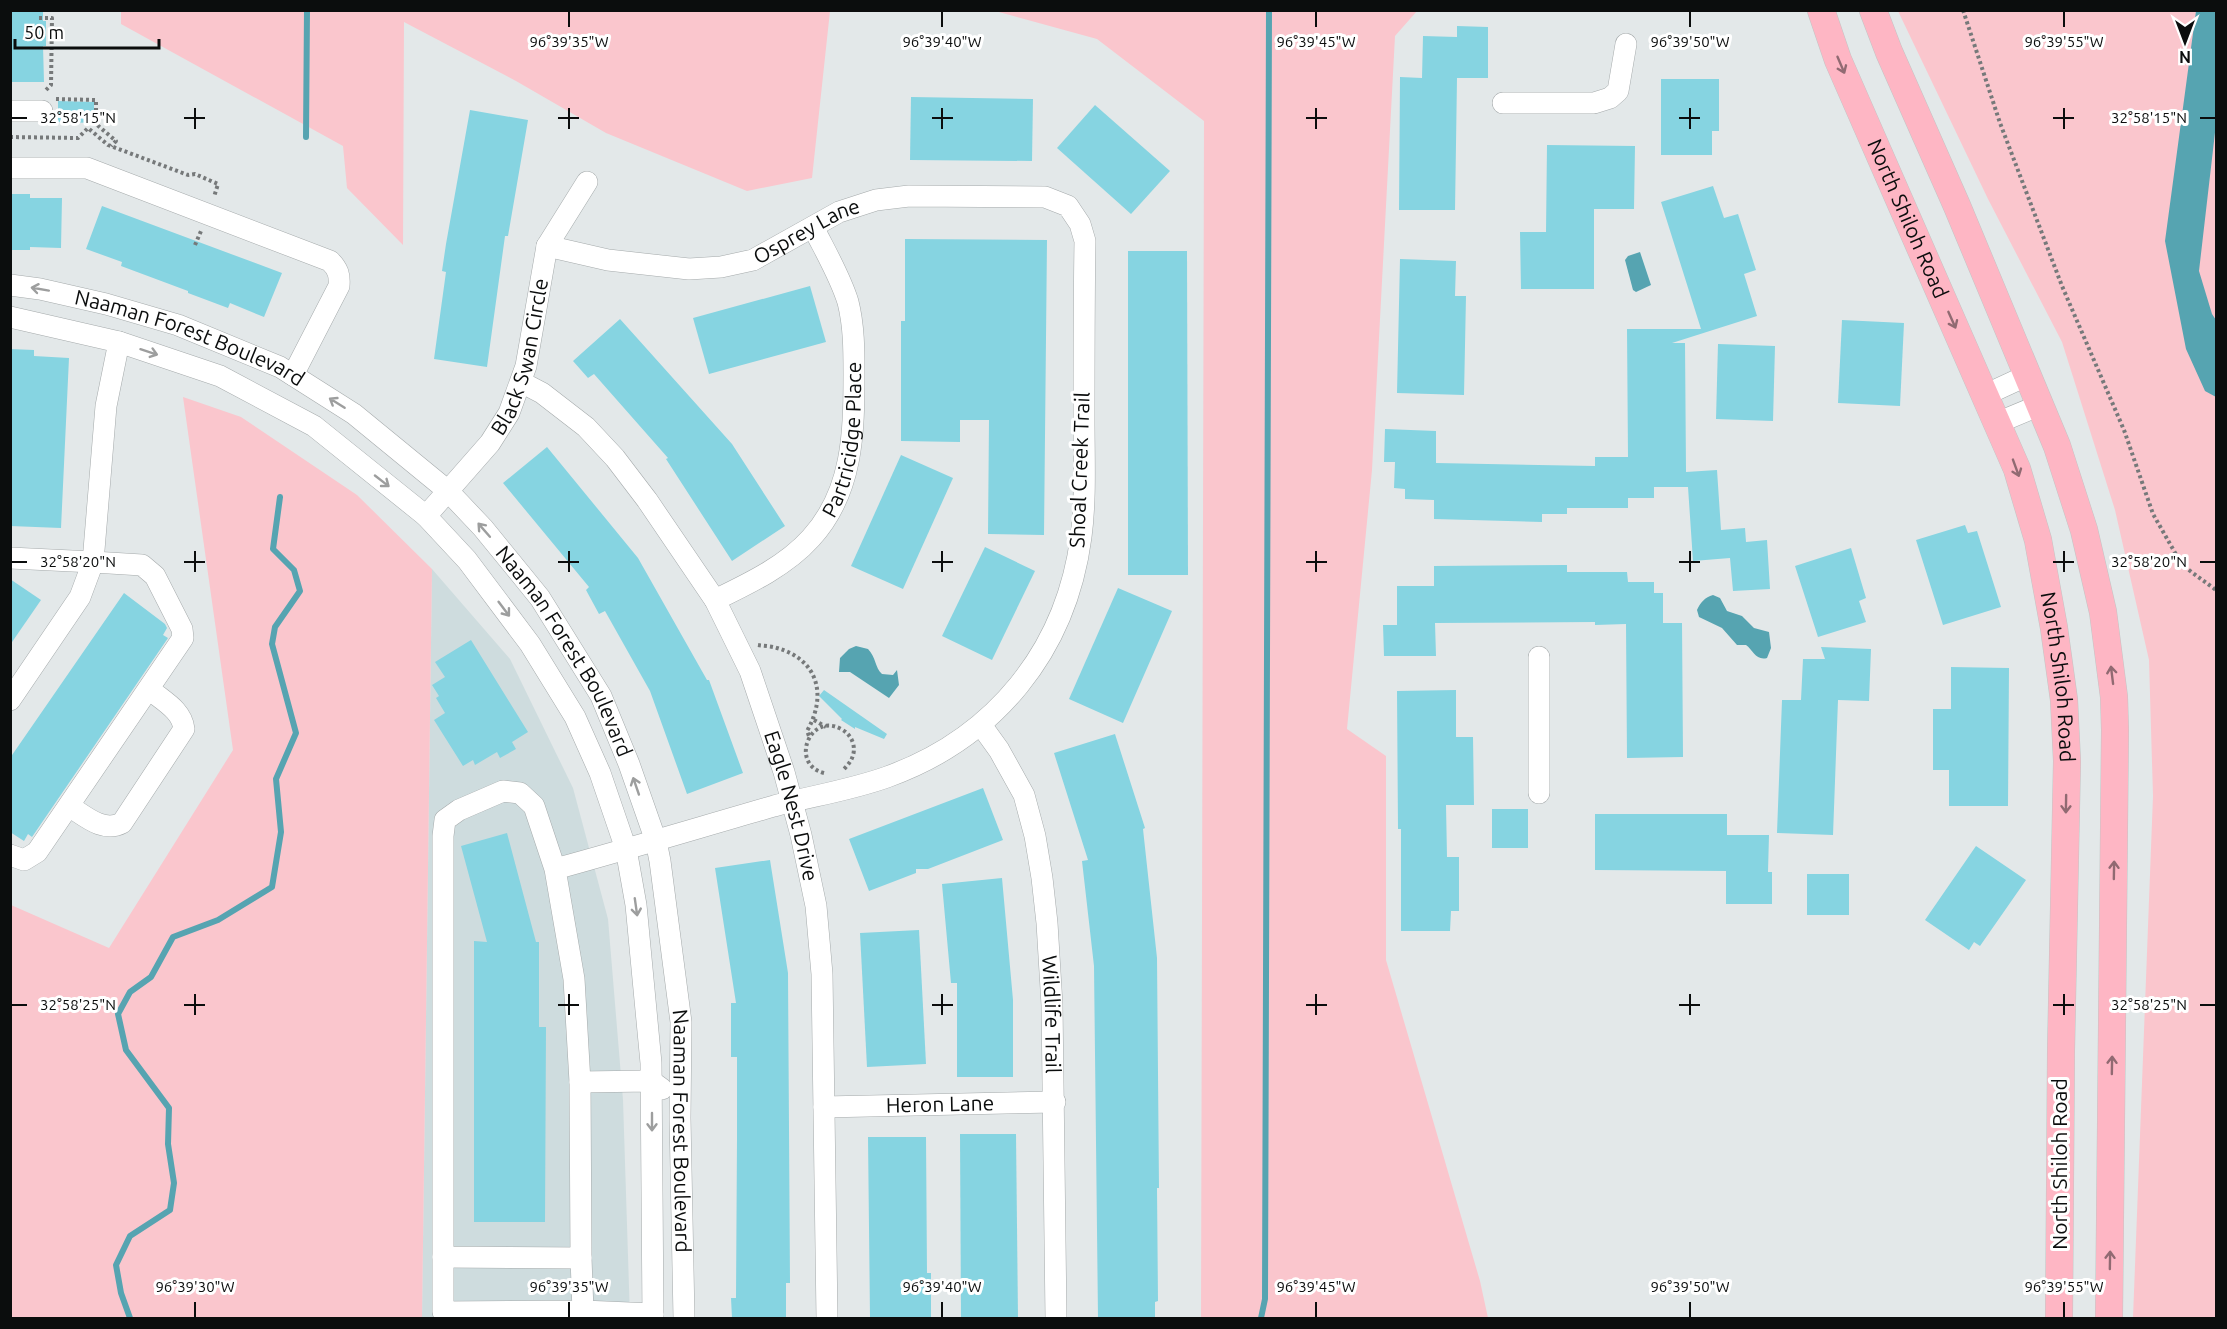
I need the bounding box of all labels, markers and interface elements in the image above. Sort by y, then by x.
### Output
scale bar [15,12,159,50]
north arrow [2155,12,2215,72]
text: 50 m [24,22,64,42]
text: 96°39'35"W [529,33,609,50]
text: 96°39'40"W [902,33,982,50]
text: 96°39'45"W [1276,33,1356,50]
text: 96°39'50"W [1650,33,1730,50]
text: 96°39'55"W [2024,33,2104,50]
text: N [2179,48,2191,66]
one-way arrow [1836,56,1847,74]
text: 32°58'15"N [40,109,116,126]
text: 32°58'15"N [2111,109,2187,126]
street label: North Shiloh Road [1863,135,1954,302]
street label: Osprey Lane [749,193,863,268]
street label: Black Swan Circle [485,276,552,439]
one-way arrow [30,283,50,294]
street label: Naaman Forest Boulevard [73,284,309,390]
one-way arrow [1948,311,1959,329]
one-way arrow [139,347,158,358]
street label: Partricidge Place [816,362,865,521]
street label: Shoal Creek Trail [1064,392,1094,548]
one-way arrow [329,397,346,409]
one-way arrow [2011,458,2022,477]
one-way arrow [374,474,390,487]
one-way arrow [477,523,491,538]
street label: Naaman Forest Boulevard [491,541,638,760]
text: 32°58'20"N [40,553,116,570]
text: 32°58'20"N [2111,553,2187,570]
street label: North Shiloh Road [2037,590,2080,763]
one-way arrow [498,600,510,616]
one-way arrow [2106,666,2117,686]
street label: Eagle Nest Drive [760,727,823,883]
one-way arrow [630,777,641,796]
one-way arrow [2061,794,2072,814]
one-way arrow [2108,861,2120,881]
one-way arrow [630,896,641,916]
street label: Wildlife Trail [1038,954,1066,1073]
text: 32°58'25"N [40,996,116,1013]
text: 32°58'25"N [2111,996,2187,1013]
street label: Naaman Forest Boulevard [668,1008,696,1253]
one-way arrow [2106,1056,2118,1076]
street label: North Shiloh Road [2047,1078,2071,1250]
street label: Heron Lane [886,1090,994,1117]
one-way arrow [646,1111,658,1131]
one-way arrow [2104,1251,2116,1271]
text: 96°39'30"W [155,1278,235,1295]
text: 96°39'35"W [529,1278,609,1295]
text: 96°39'40"W [902,1278,982,1295]
text: 96°39'45"W [1276,1278,1356,1295]
text: 96°39'50"W [1650,1278,1730,1295]
text: 96°39'55"W [2024,1278,2104,1295]

